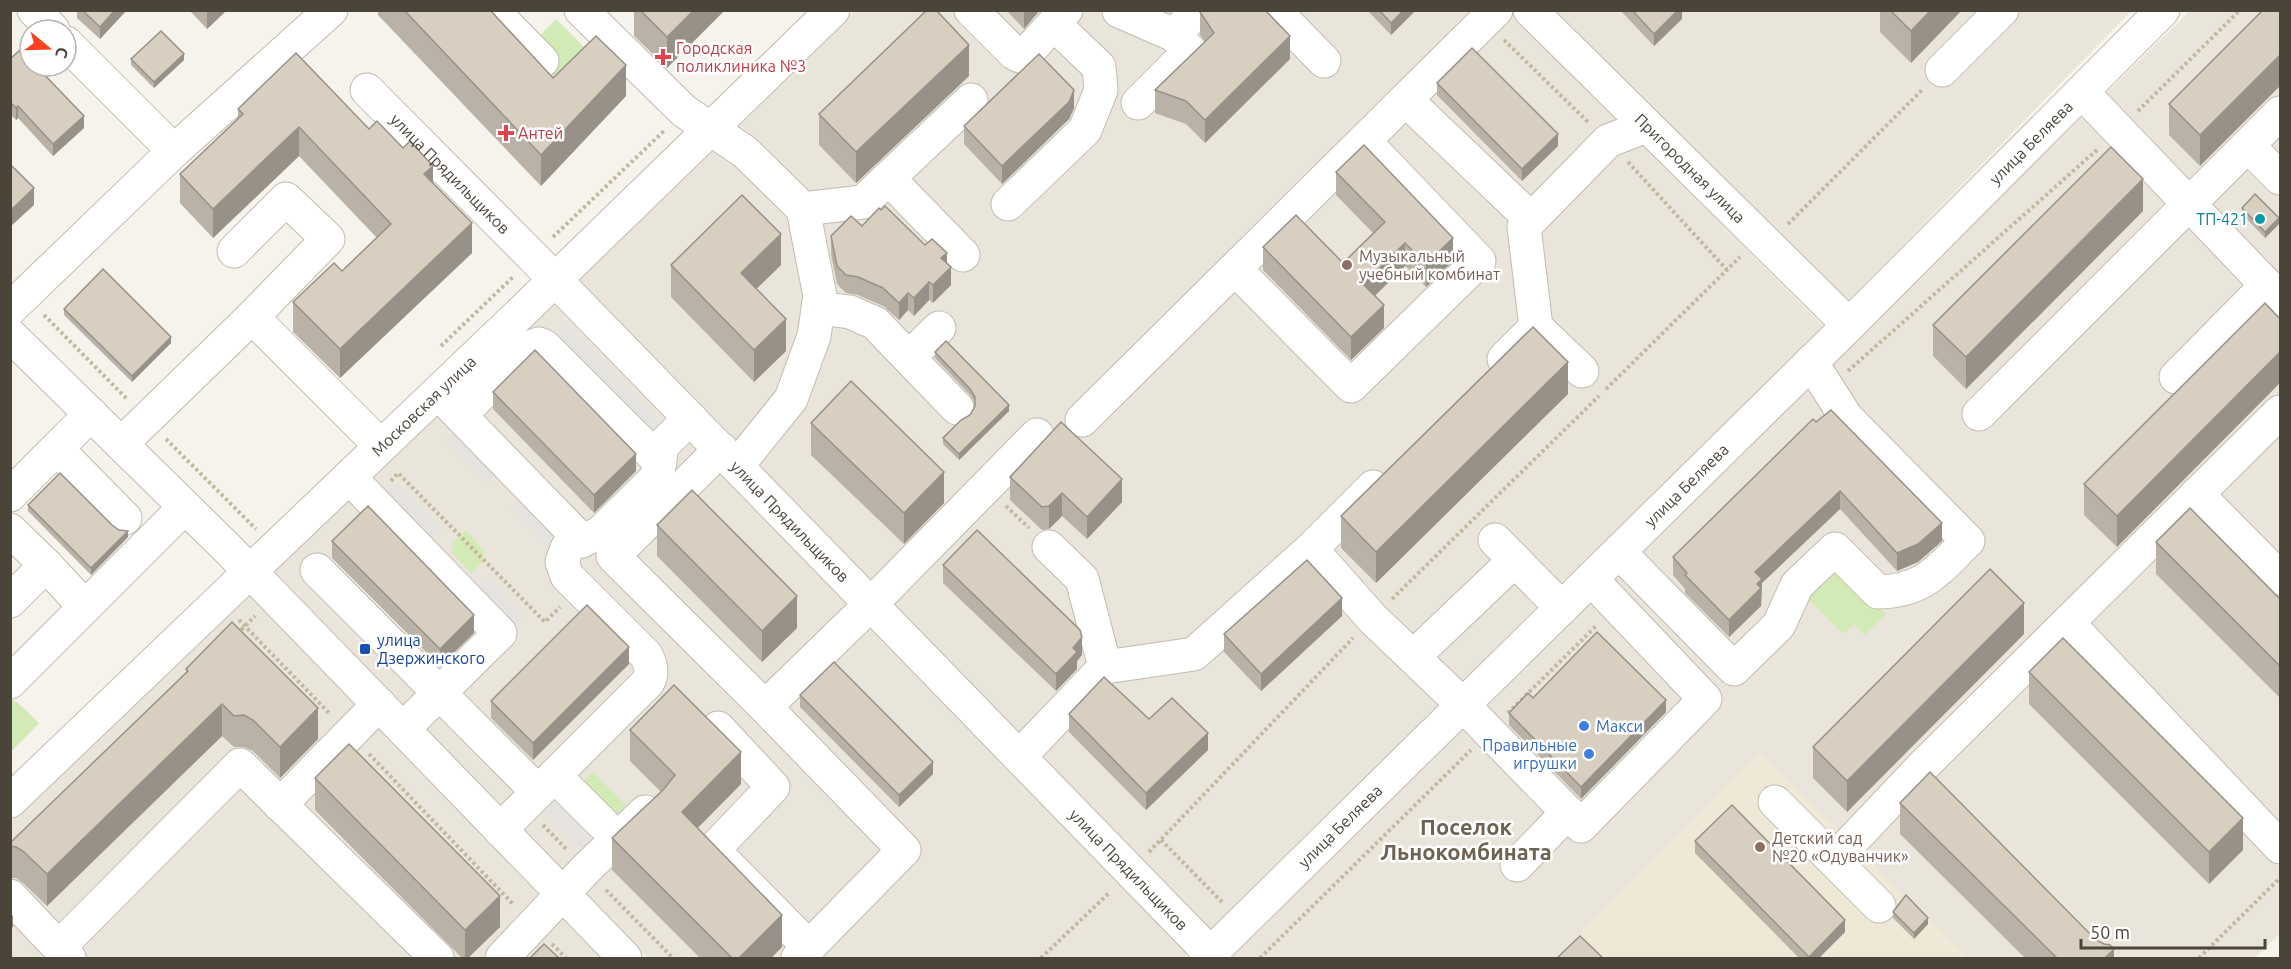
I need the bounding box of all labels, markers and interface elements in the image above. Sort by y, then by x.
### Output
north arrow [18,18,78,78]
place label: Городская поликлиника №3 [676,39,806,75]
text: С [52,45,72,61]
marker: Городская поликлиника №3 [654,48,672,66]
street label: улица Беляева [1986,97,2076,188]
street label: улица Прядильщиков [387,110,514,237]
street label: Пригородная улица [1631,110,1749,226]
place label: Антей [518,124,563,142]
marker: Антей [499,126,513,140]
place label: ТП-421 [2196,210,2248,228]
marker: ТП-421 [2253,212,2267,226]
place label: Музыкальный учебный комбинат [1359,247,1500,283]
marker: Музыкальный учебный комбинат [1340,258,1354,272]
street label: Московская улица [368,352,479,460]
street label: улица Беляева [1641,440,1732,530]
street label: улица Прядильщиков [727,457,853,585]
place label: улица Дзержинского [377,631,485,667]
marker: улица Дзержинского [358,642,372,656]
place label: Макси [1596,717,1643,735]
marker: Макси [1577,719,1591,733]
place label: Правильные игрушки [1482,736,1577,772]
marker: Правильные игрушки [1582,747,1596,761]
street label: улица Беляева [1294,781,1386,871]
street label: улица Прядильщиков [1066,805,1192,934]
district label: Поселок Льнокомбината [1380,814,1552,864]
place label: Детский сад №20 «Одуванчик» [1772,829,1909,865]
marker: Детский сад №20 «Одуванчик» [1753,840,1767,854]
scale bar [2081,912,2266,950]
text: 50 m [2090,922,2130,942]

